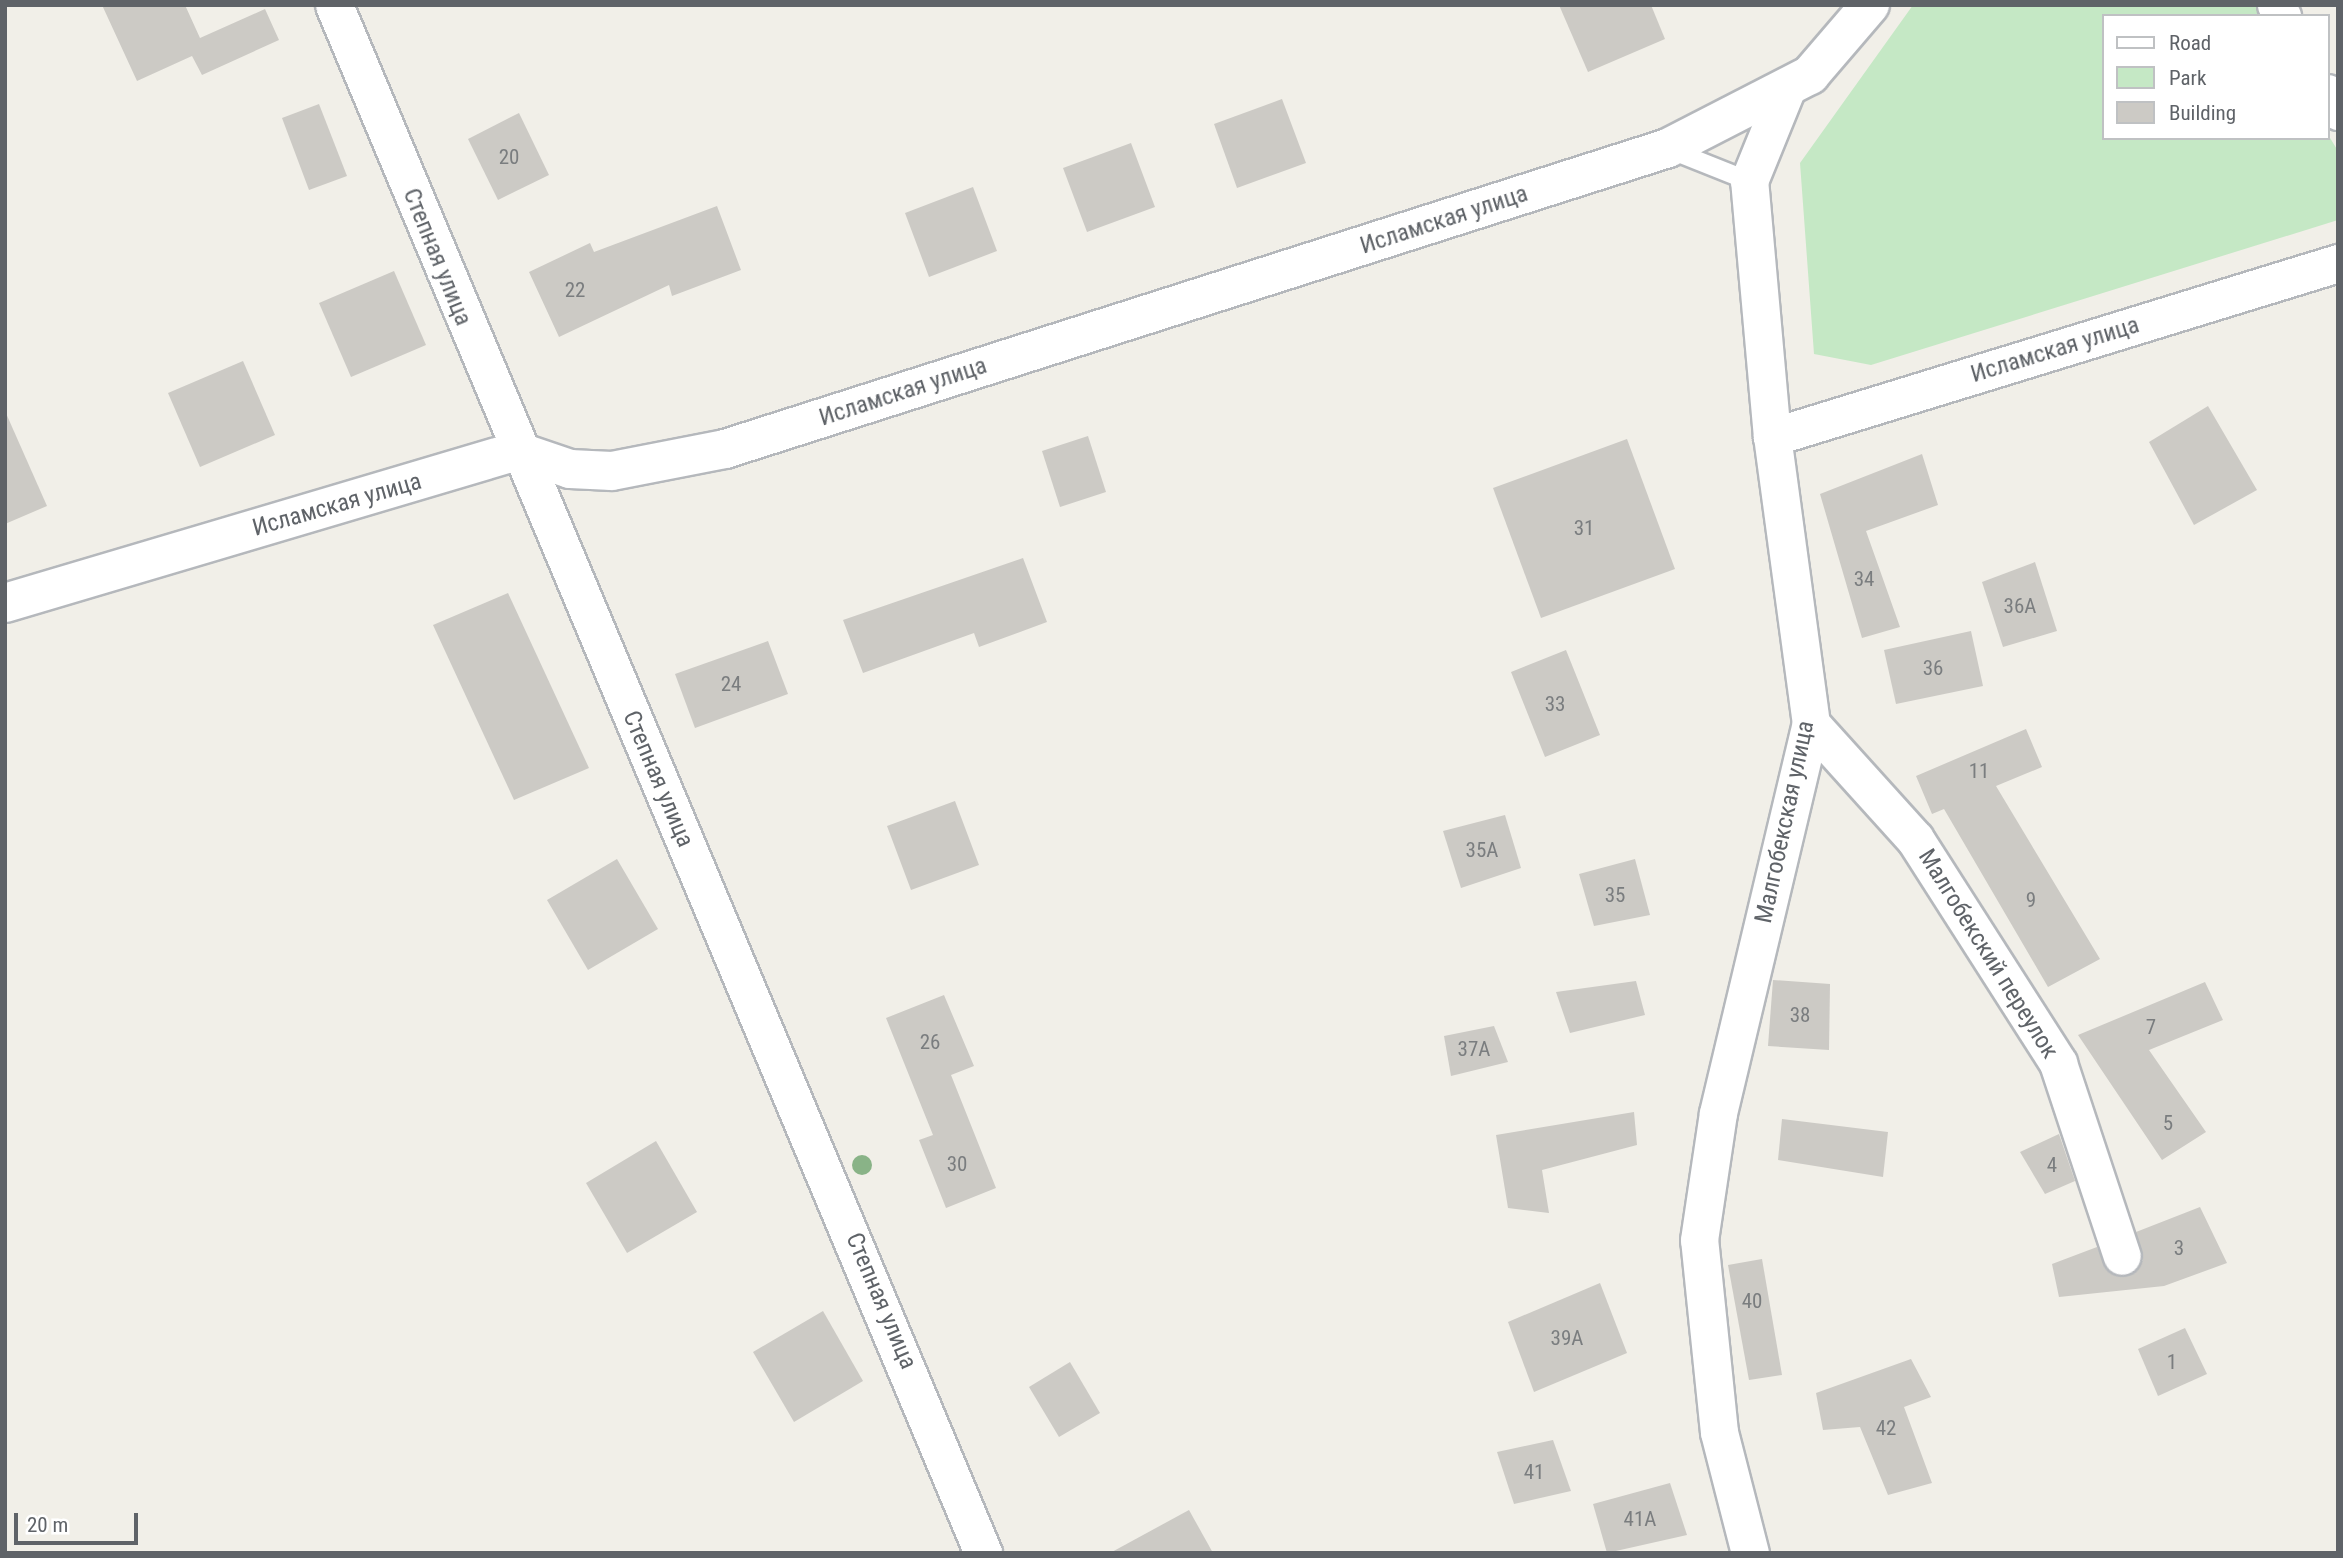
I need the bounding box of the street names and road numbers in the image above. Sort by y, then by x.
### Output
street label: Исламская улица [1357,179,1531,261]
street label: Степная улица [396,184,478,330]
street label: Исламская улица [1967,311,2143,389]
street label: Исламская улица [816,351,990,433]
street label: Исламская улица [249,467,425,543]
street label: Степная улица [616,707,700,851]
street label: Малгобекская улица [1749,718,1821,926]
street label: Малгобекский переулок [1912,844,2064,1064]
street label: Степная улица [839,1229,923,1373]

